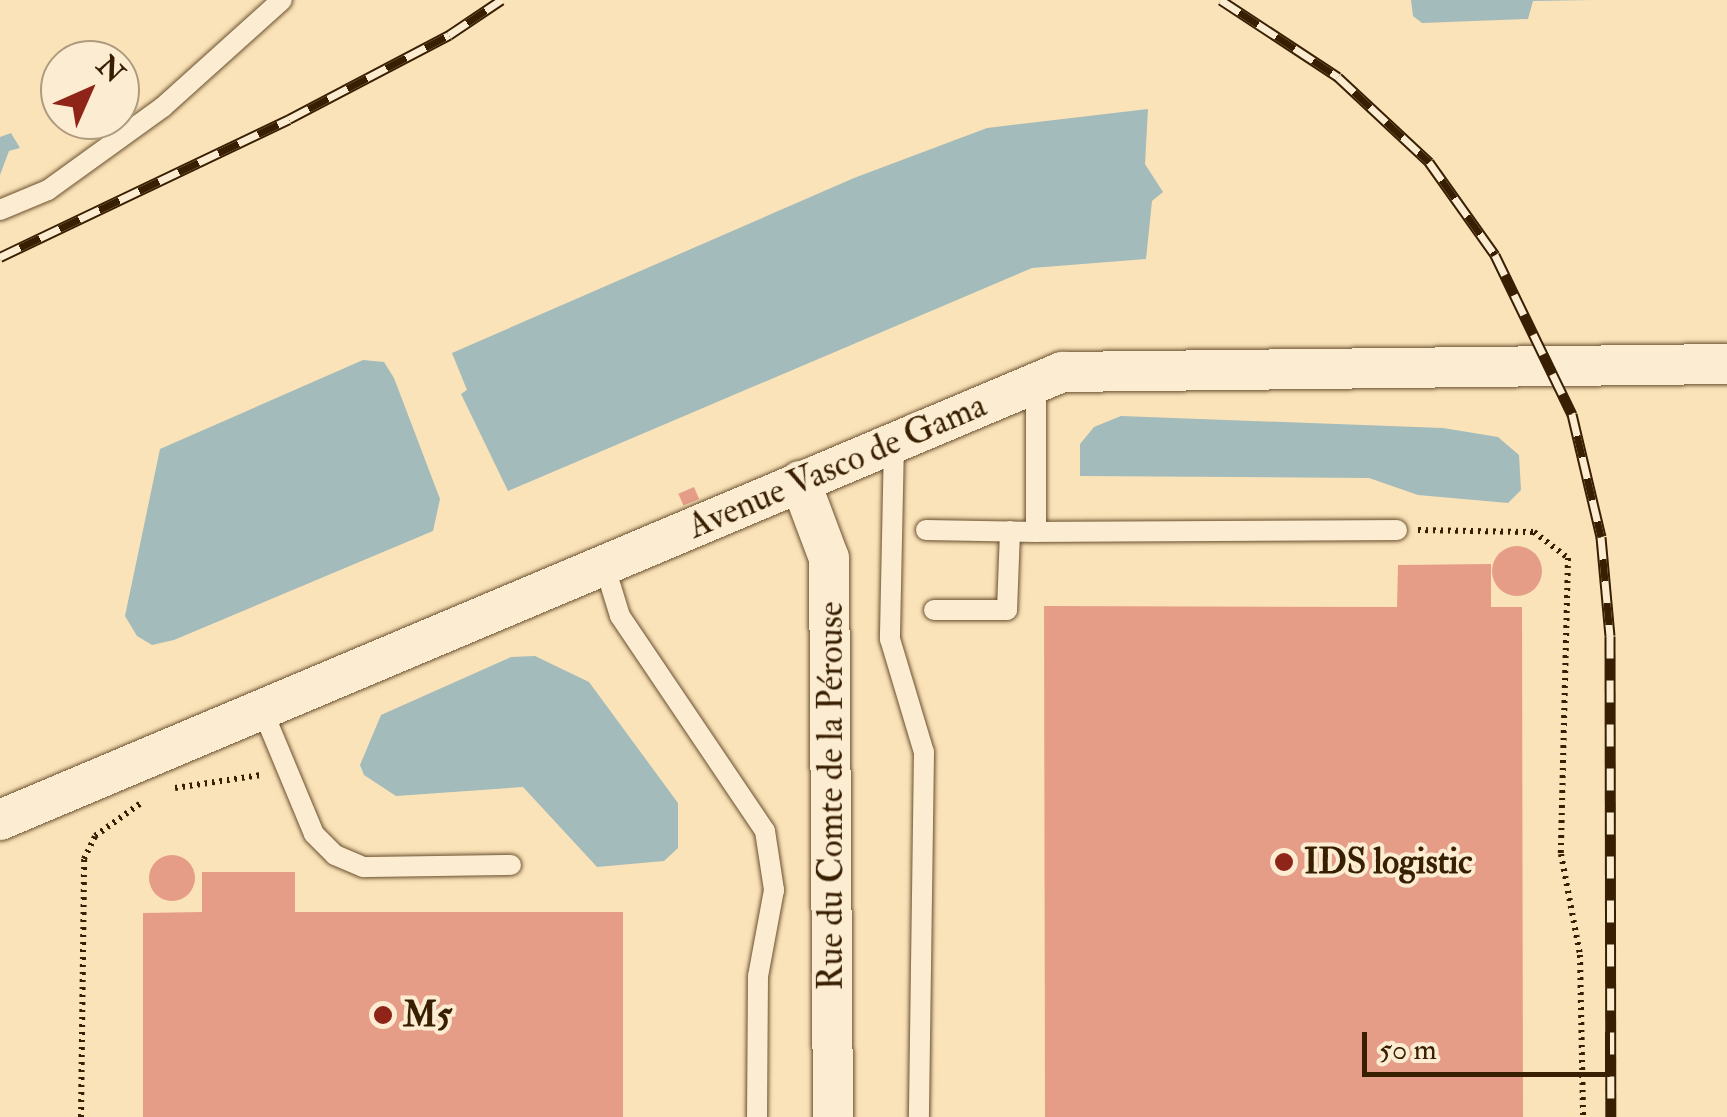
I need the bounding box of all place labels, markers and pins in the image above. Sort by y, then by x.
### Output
place label: IDS logistic [1304,841,1472,883]
marker: IDS logistic [1273,851,1295,873]
place label: M5 [403,994,452,1036]
marker: M5 [372,1004,394,1026]

